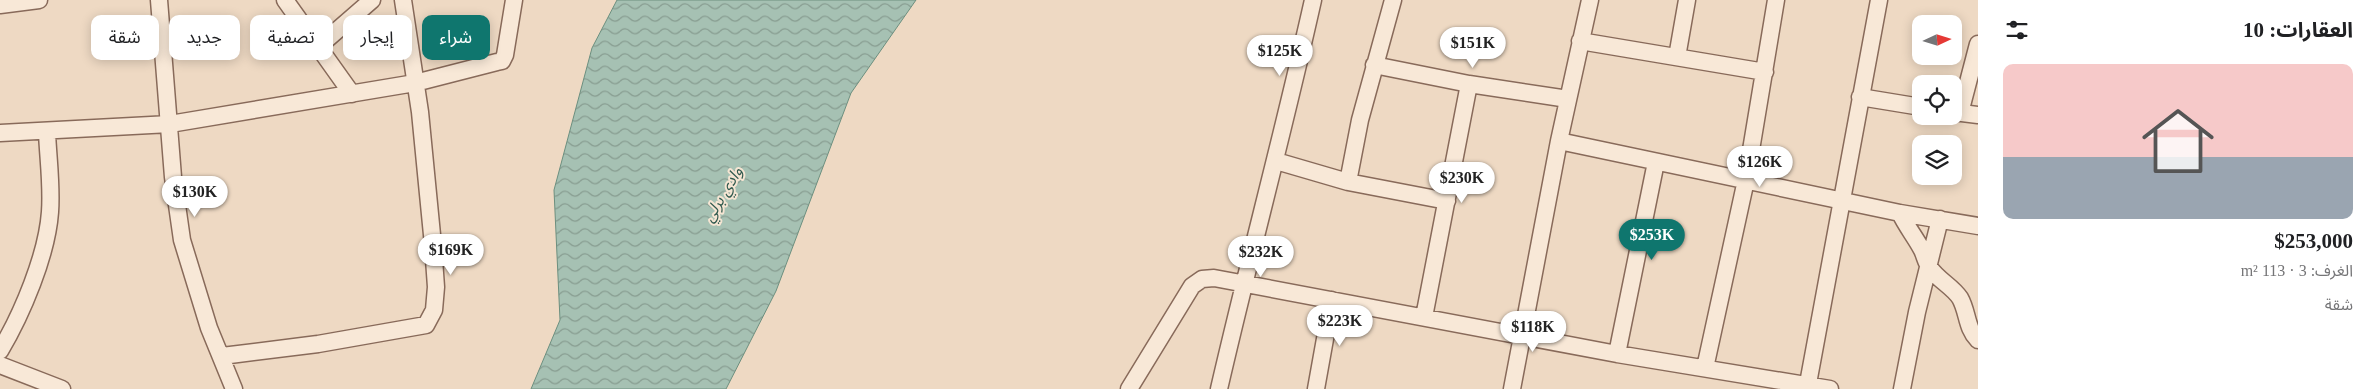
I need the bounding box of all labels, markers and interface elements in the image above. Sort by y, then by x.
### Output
chip: شقة [91,15,159,60]
chip: جديد [169,15,240,60]
chip: تصفية [250,15,333,60]
chip: إيجار [343,15,412,60]
chip: شراء [422,15,490,60]
north arrow [1912,15,1962,65]
map controls [1912,15,1962,185]
icon: filters [2003,16,2031,44]
text: العقارات: 10 [2243,18,2353,42]
pin: $151K [1438,27,1508,69]
pin: $125K [1245,34,1315,77]
text: $151K [1451,34,1495,51]
text: $125K [1258,42,1302,59]
button: locate [1912,75,1962,125]
icon: home [2133,96,2223,186]
button: layers [1912,135,1962,185]
pin: $126K [1725,146,1795,188]
text: $126K [1738,153,1782,170]
pin: $230K [1427,162,1497,204]
water label: وادي برلي [699,164,749,227]
text: $230K [1440,169,1484,186]
pin: $130K [160,176,230,218]
text: $130K [173,183,217,200]
pin: $253K [1617,218,1687,261]
text: $253K [1630,226,1674,243]
text: $253,000 [2274,229,2353,253]
pin: $169K [416,234,486,276]
pin: $232K [1226,236,1296,278]
text: $169K [429,241,473,258]
text: $232K [1239,243,1283,260]
text: الغرف: 3 · 113 m² [2241,262,2353,279]
text: شقة [2325,296,2353,313]
pin: $223K [1305,304,1375,347]
pin: $118K [1498,310,1568,353]
text: $223K [1318,312,1362,329]
text: $118K [1511,318,1555,335]

